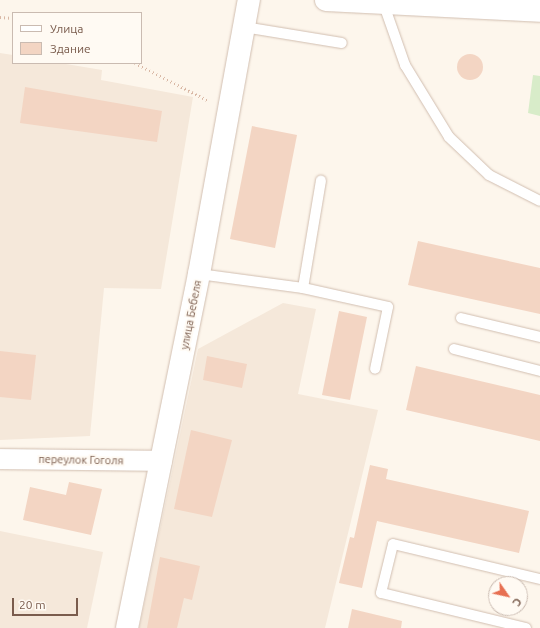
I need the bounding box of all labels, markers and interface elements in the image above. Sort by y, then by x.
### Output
legend [12,12,142,64]
text: Улица [50,22,83,35]
text: Здание [50,42,91,55]
street label: улица Бебеля [178,279,204,351]
street label: переулок Гоголя [38,453,124,467]
north arrow [488,576,528,616]
scale bar [14,590,80,616]
text: С [510,596,524,608]
text: 20 m [19,598,46,611]

